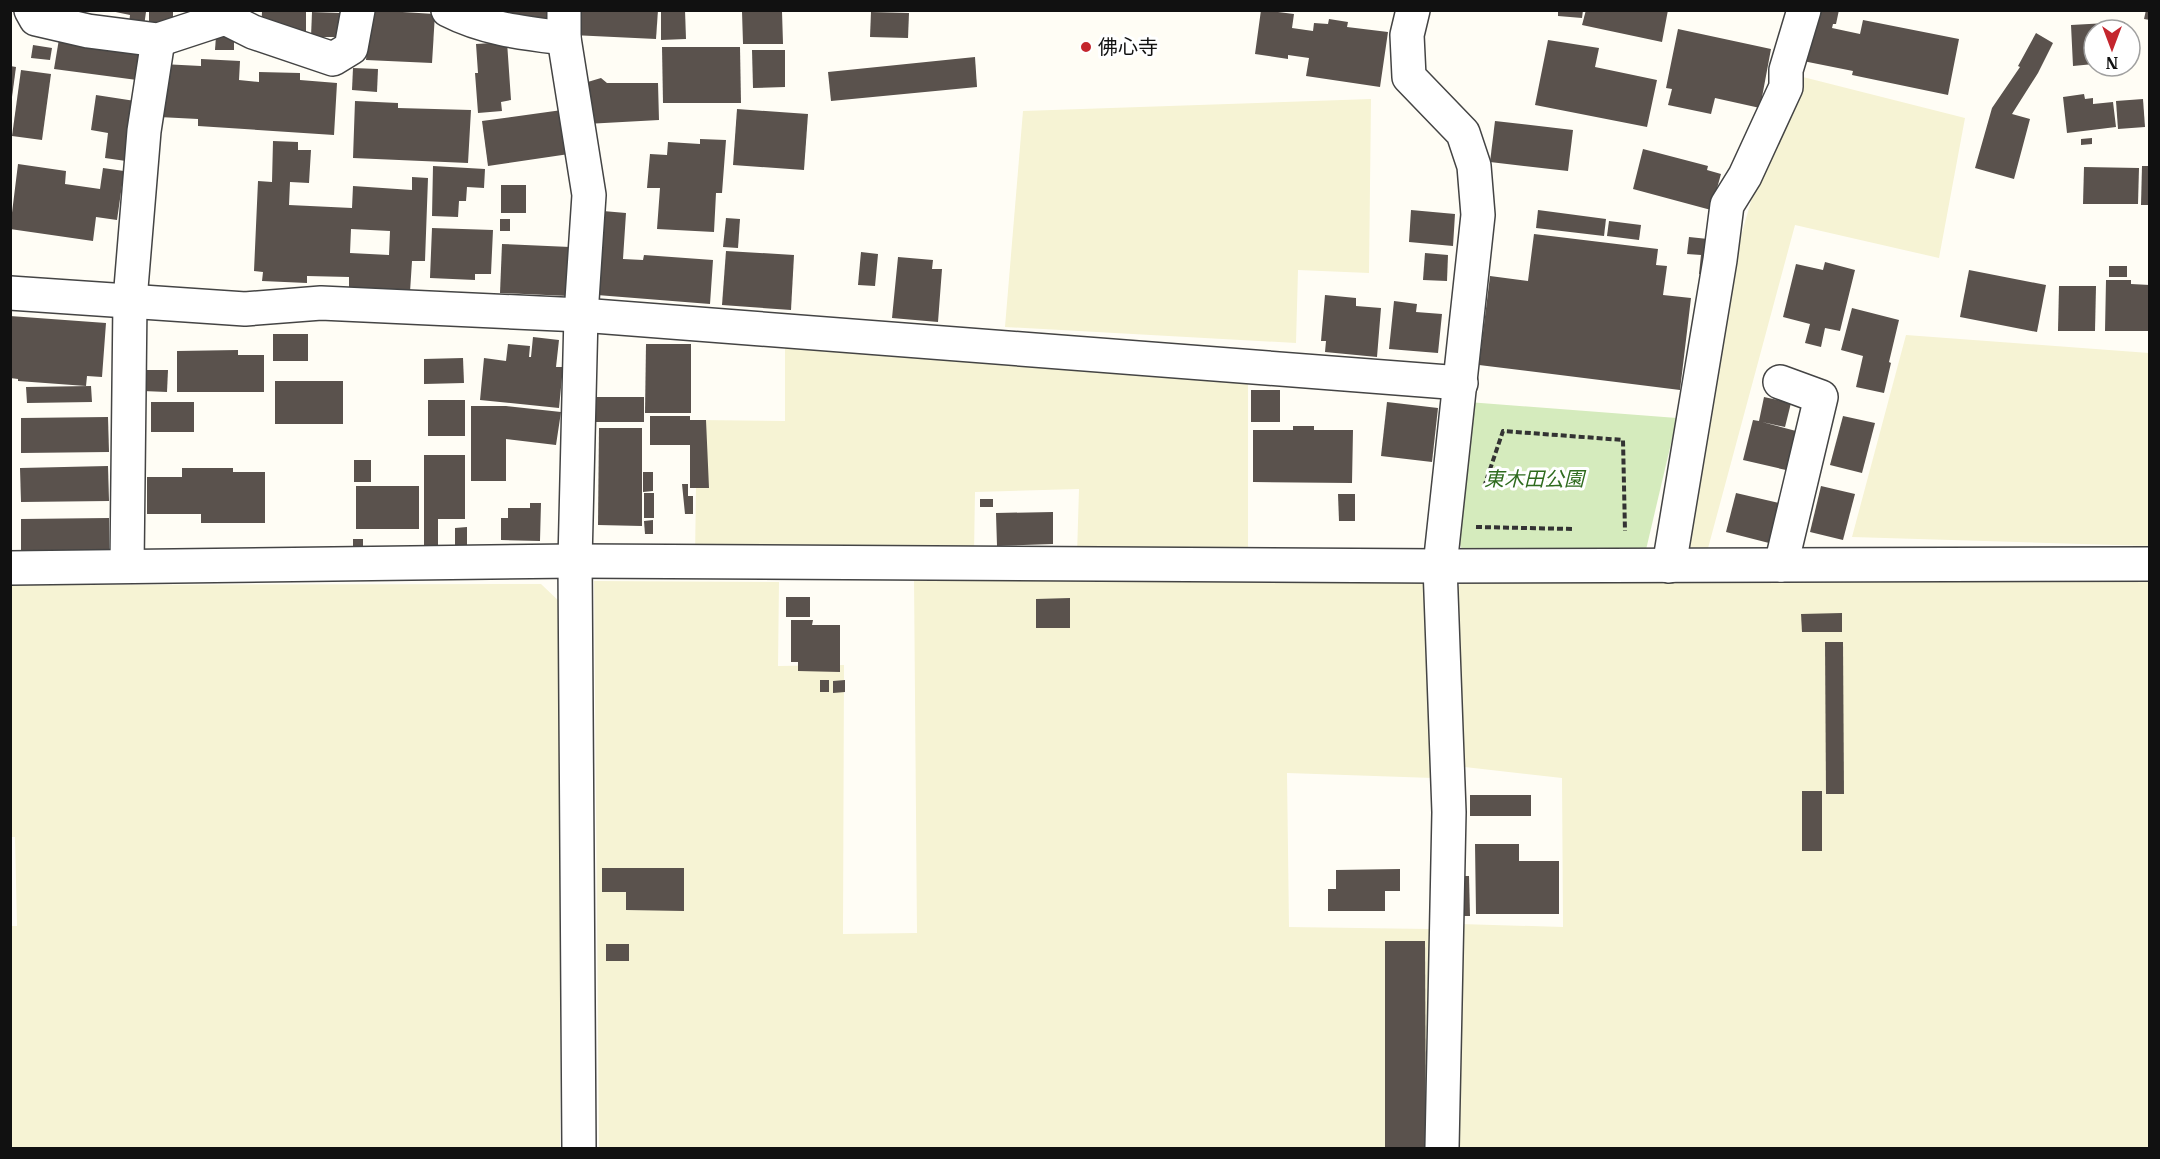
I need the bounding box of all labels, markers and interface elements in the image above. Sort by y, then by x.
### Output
north arrow [2082,18,2142,78]
place label: 佛心寺 [1098,33,1158,60]
marker: 佛心寺 [1079,40,1093,54]
text: N [2106,53,2118,73]
park label: 東木田公園 [1484,465,1587,492]

